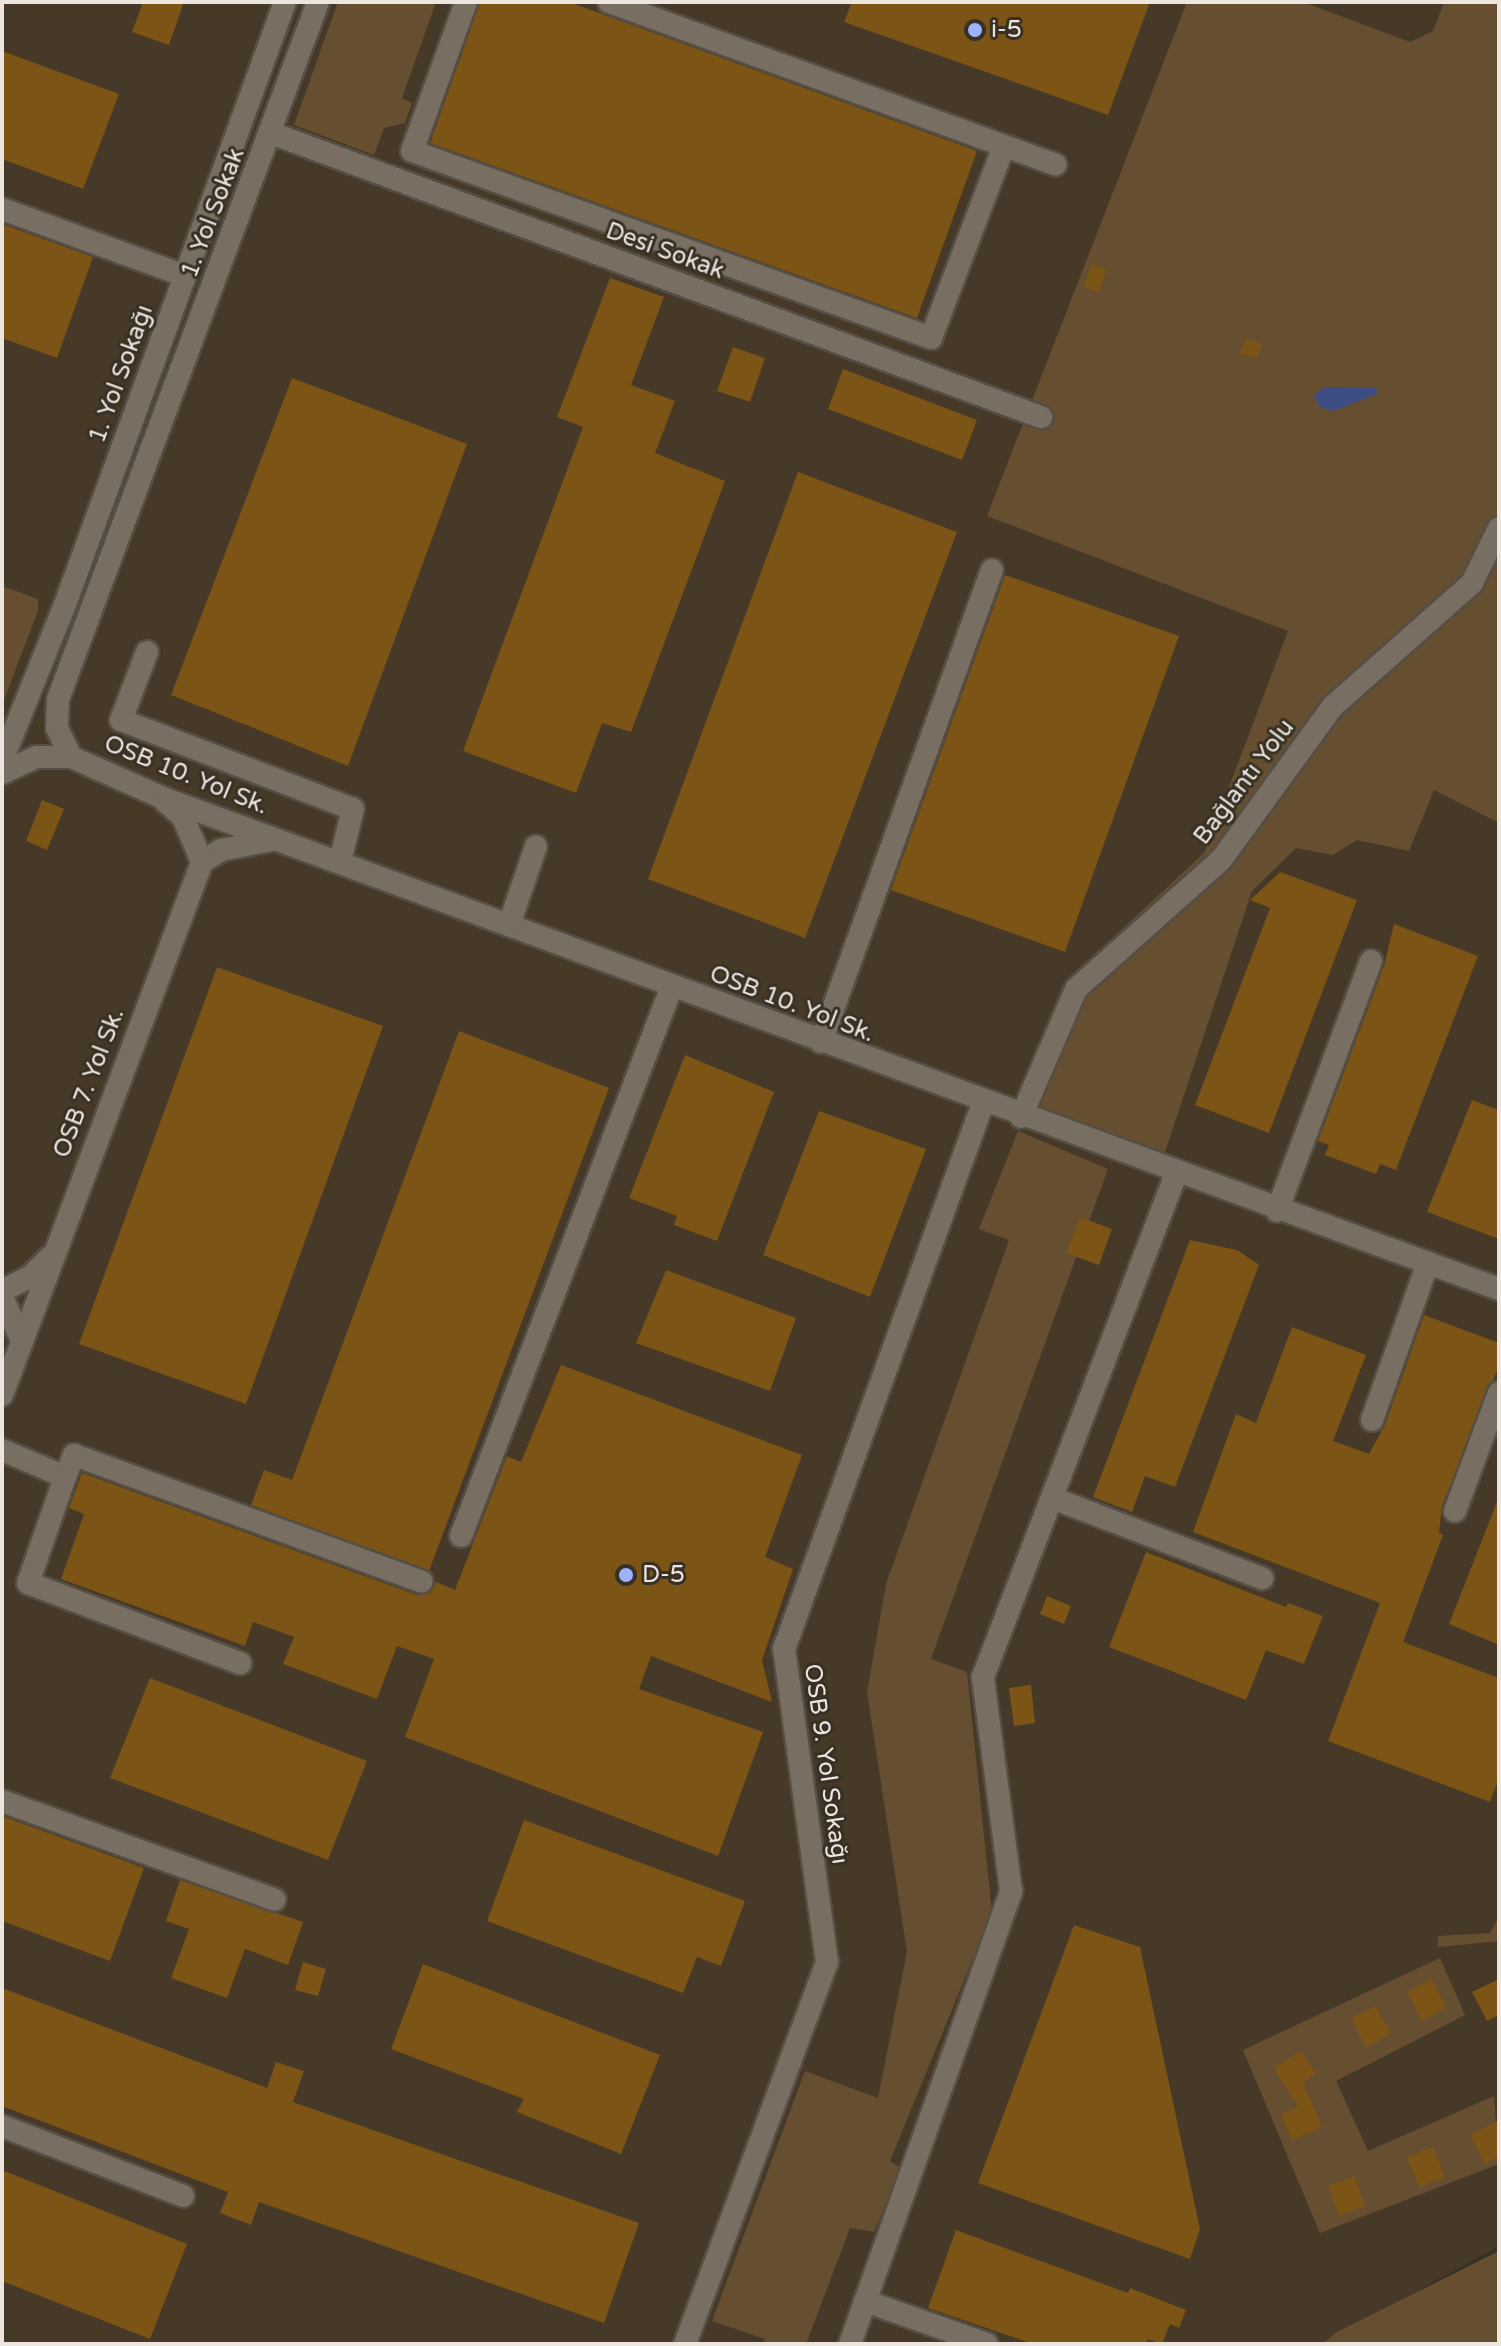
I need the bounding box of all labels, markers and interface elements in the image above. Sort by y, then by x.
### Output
place label: i-5 [991,16,1022,44]
marker: i-5 [966,21,984,39]
street label: 1. Yol Sokak [175,144,251,282]
street label: Desi Sokak [602,216,728,286]
street label: 1. Yol Sokağı [83,301,159,447]
street label: Bağlantı Yolu [1188,714,1300,850]
street label: OSB 10. Yol Sk. [100,729,272,821]
street label: OSB 10. Yol Sk. [706,959,878,1049]
street label: OSB 7. Yol Sk. [47,1004,131,1162]
place label: D-5 [642,1561,685,1589]
marker: D-5 [617,1566,635,1584]
street label: OSB 9. Yol Sokağı [798,1662,854,1866]

